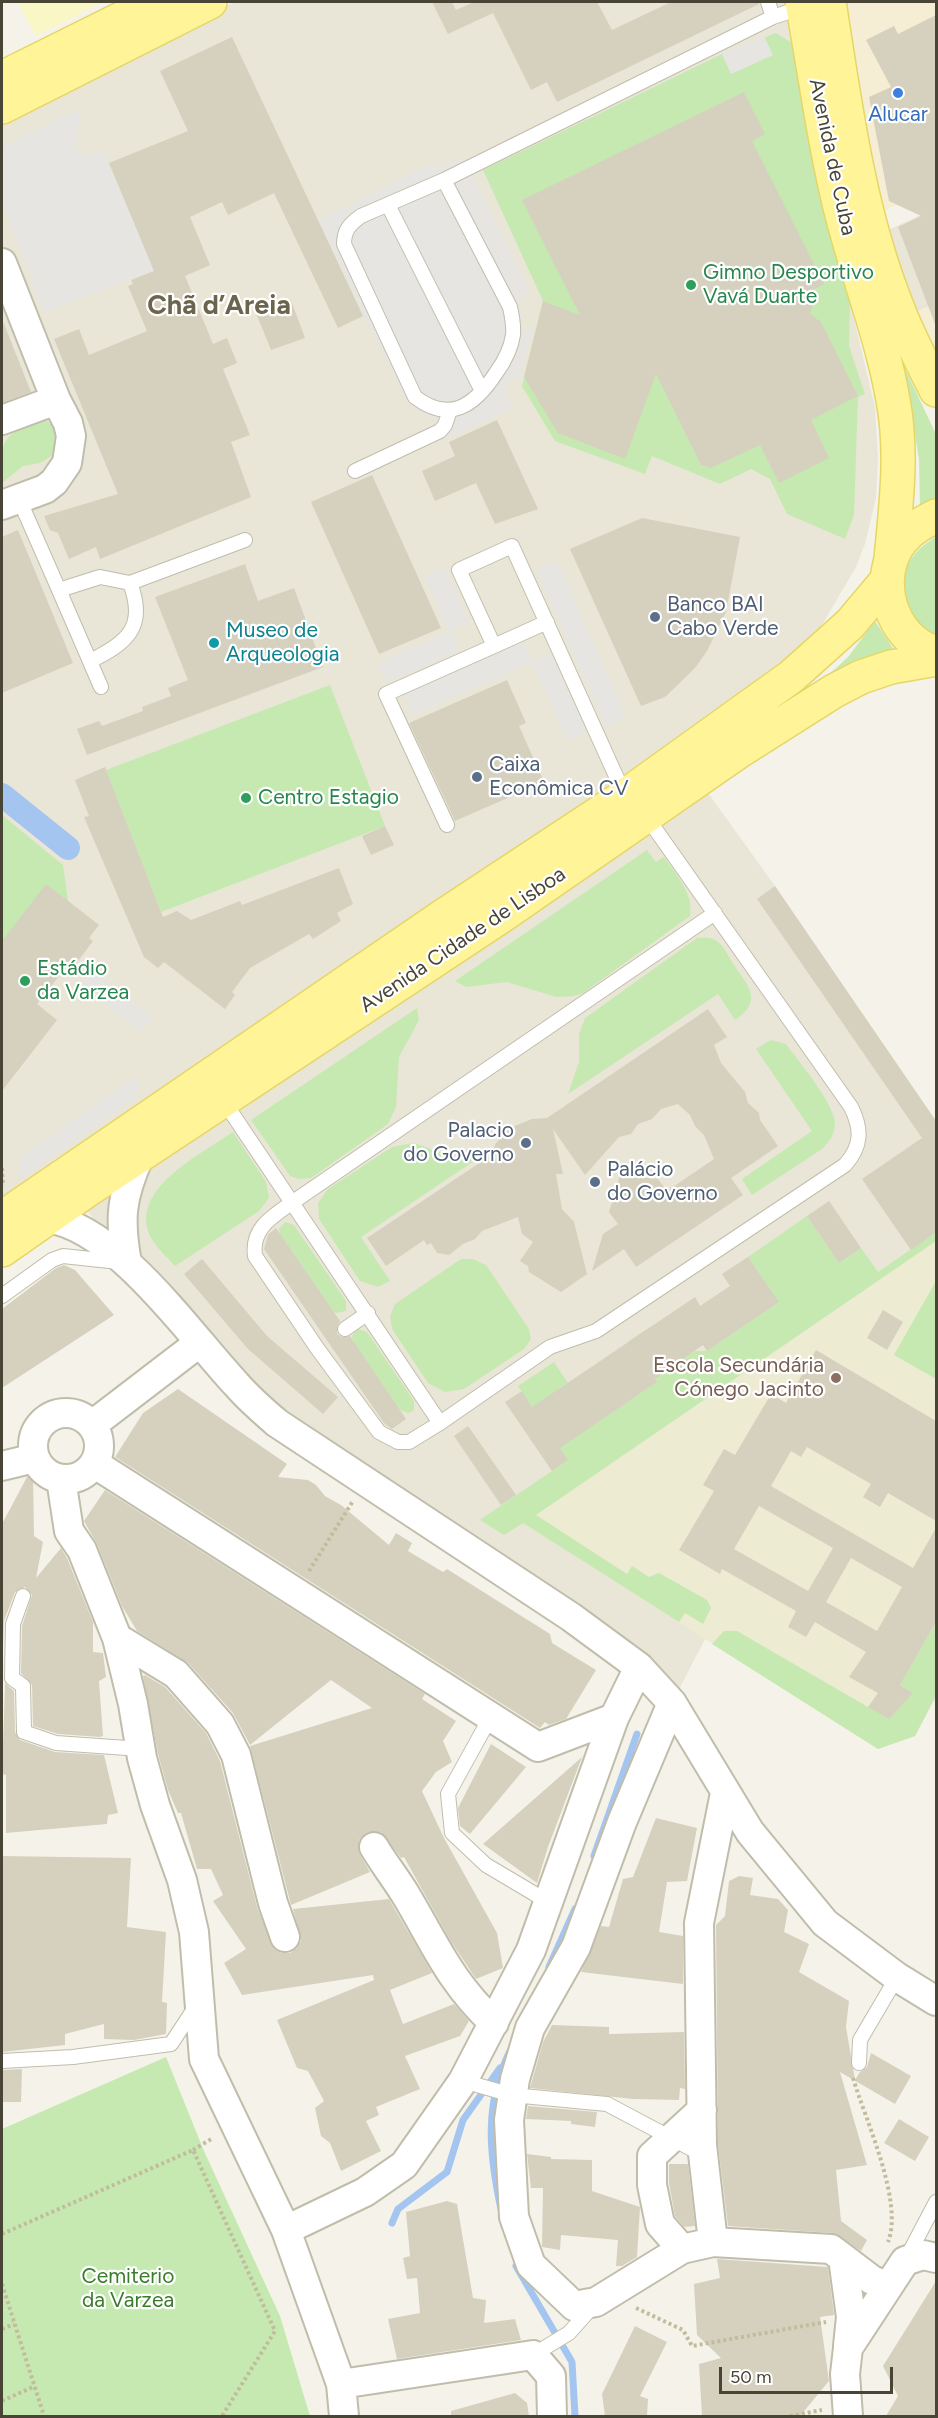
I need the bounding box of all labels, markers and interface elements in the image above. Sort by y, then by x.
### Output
street label: Avenida de Cuba [803,76,861,238]
marker: Alucar [891,86,905,100]
place label: Alucar [868,102,928,128]
place label: Gimno Desportivo Vavá Duarte [703,260,874,310]
marker: Gimno Desportivo Vavá Duarte [684,278,698,292]
district label: Chã d’Areia [147,290,291,322]
place label: Banco BAI Cabo Verde [667,592,779,642]
marker: Banco BAI Cabo Verde [648,610,662,624]
place label: Museo de Arqueologia [226,618,340,668]
marker: Museo de Arqueologia [207,636,221,650]
place label: Caixa Econômica CV [489,752,629,802]
marker: Caixa Econômica CV [470,770,484,784]
place label: Centro Estagio [258,785,399,811]
marker: Centro Estagio [239,791,253,805]
street label: Avenida Cidade de Lisboa [355,862,571,1018]
place label: Estádio da Varzea [37,956,129,1006]
marker: Estádio da Varzea [18,974,32,988]
place label: Palacio do Governo [403,1118,514,1168]
marker: Palacio do Governo [519,1136,533,1150]
place label: Palácio do Governo [607,1157,718,1207]
marker: Palácio do Governo [588,1175,602,1189]
place label: Escola Secundária Cónego Jacinto [653,1353,824,1403]
marker: Escola Secundária Cónego Jacinto [829,1371,843,1385]
park label: Cemiterio da Varzea [82,2264,174,2314]
scale bar [722,2355,896,2393]
text: 50 m [730,2366,772,2388]

